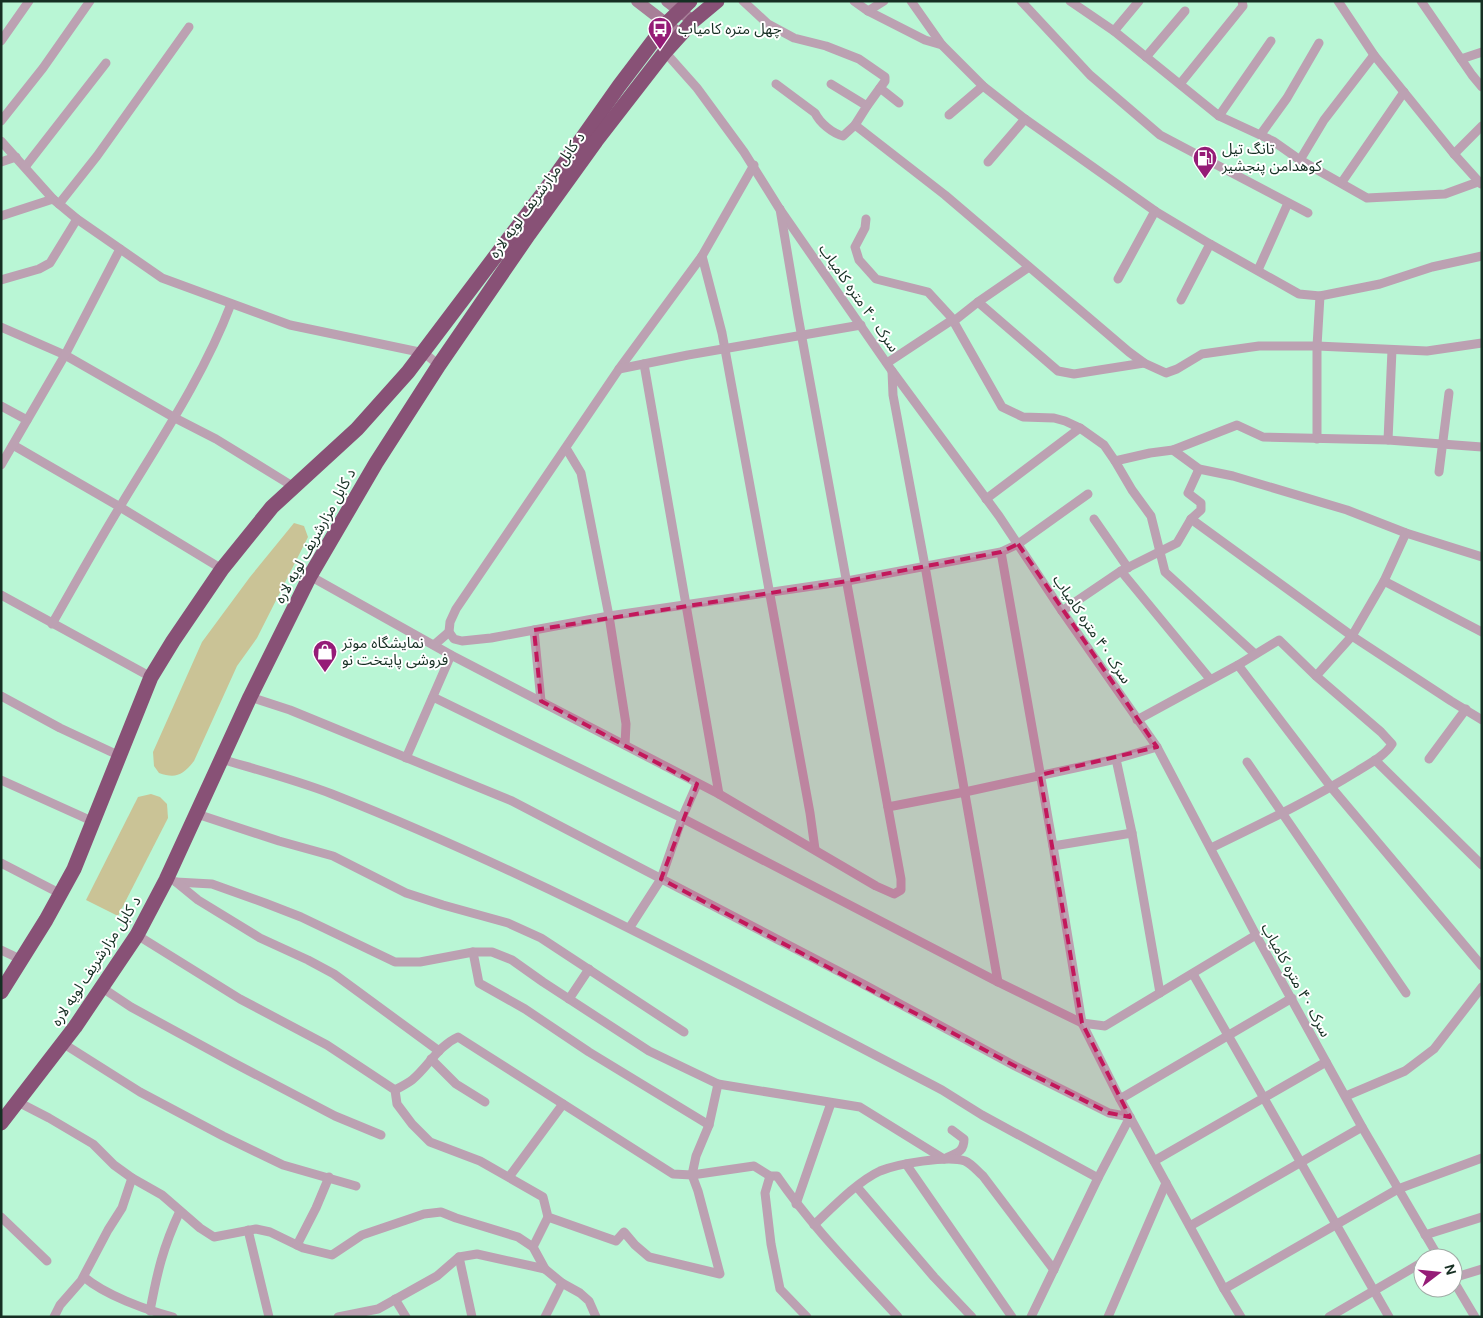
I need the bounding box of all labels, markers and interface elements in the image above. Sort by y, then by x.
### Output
bus stop icon: چهل متره کامیاب [647,16,673,50]
place label: چهل متره کامیاب [678,19,782,39]
street label: د کابل مزارشریف لویه لاره [484,128,590,262]
place label: تانگ تیل کوهدامن پنجشیر [1221,139,1323,176]
fuel station icon: تانگ تیل کوهدامن پنجشیر [1192,145,1218,179]
street label: سرک ۴۰ متره کامیاب [814,240,904,356]
street label: د کابل مزارشریف لویه لاره [270,465,360,607]
street label: سرک ۴۰ متره کامیاب [1048,571,1136,688]
place label: نمایشگاه موتر فروشی پایتخت نو [341,633,448,670]
shop icon: نمایشگاه موتر فروشی پایتخت نو [312,639,338,673]
street label: د کابل مزارشریف لویه لاره [46,892,146,1030]
street label: سرک ۴۰ متره کامیاب [1256,919,1336,1041]
north arrow [1413,1248,1463,1298]
text: N [1440,1262,1461,1277]

